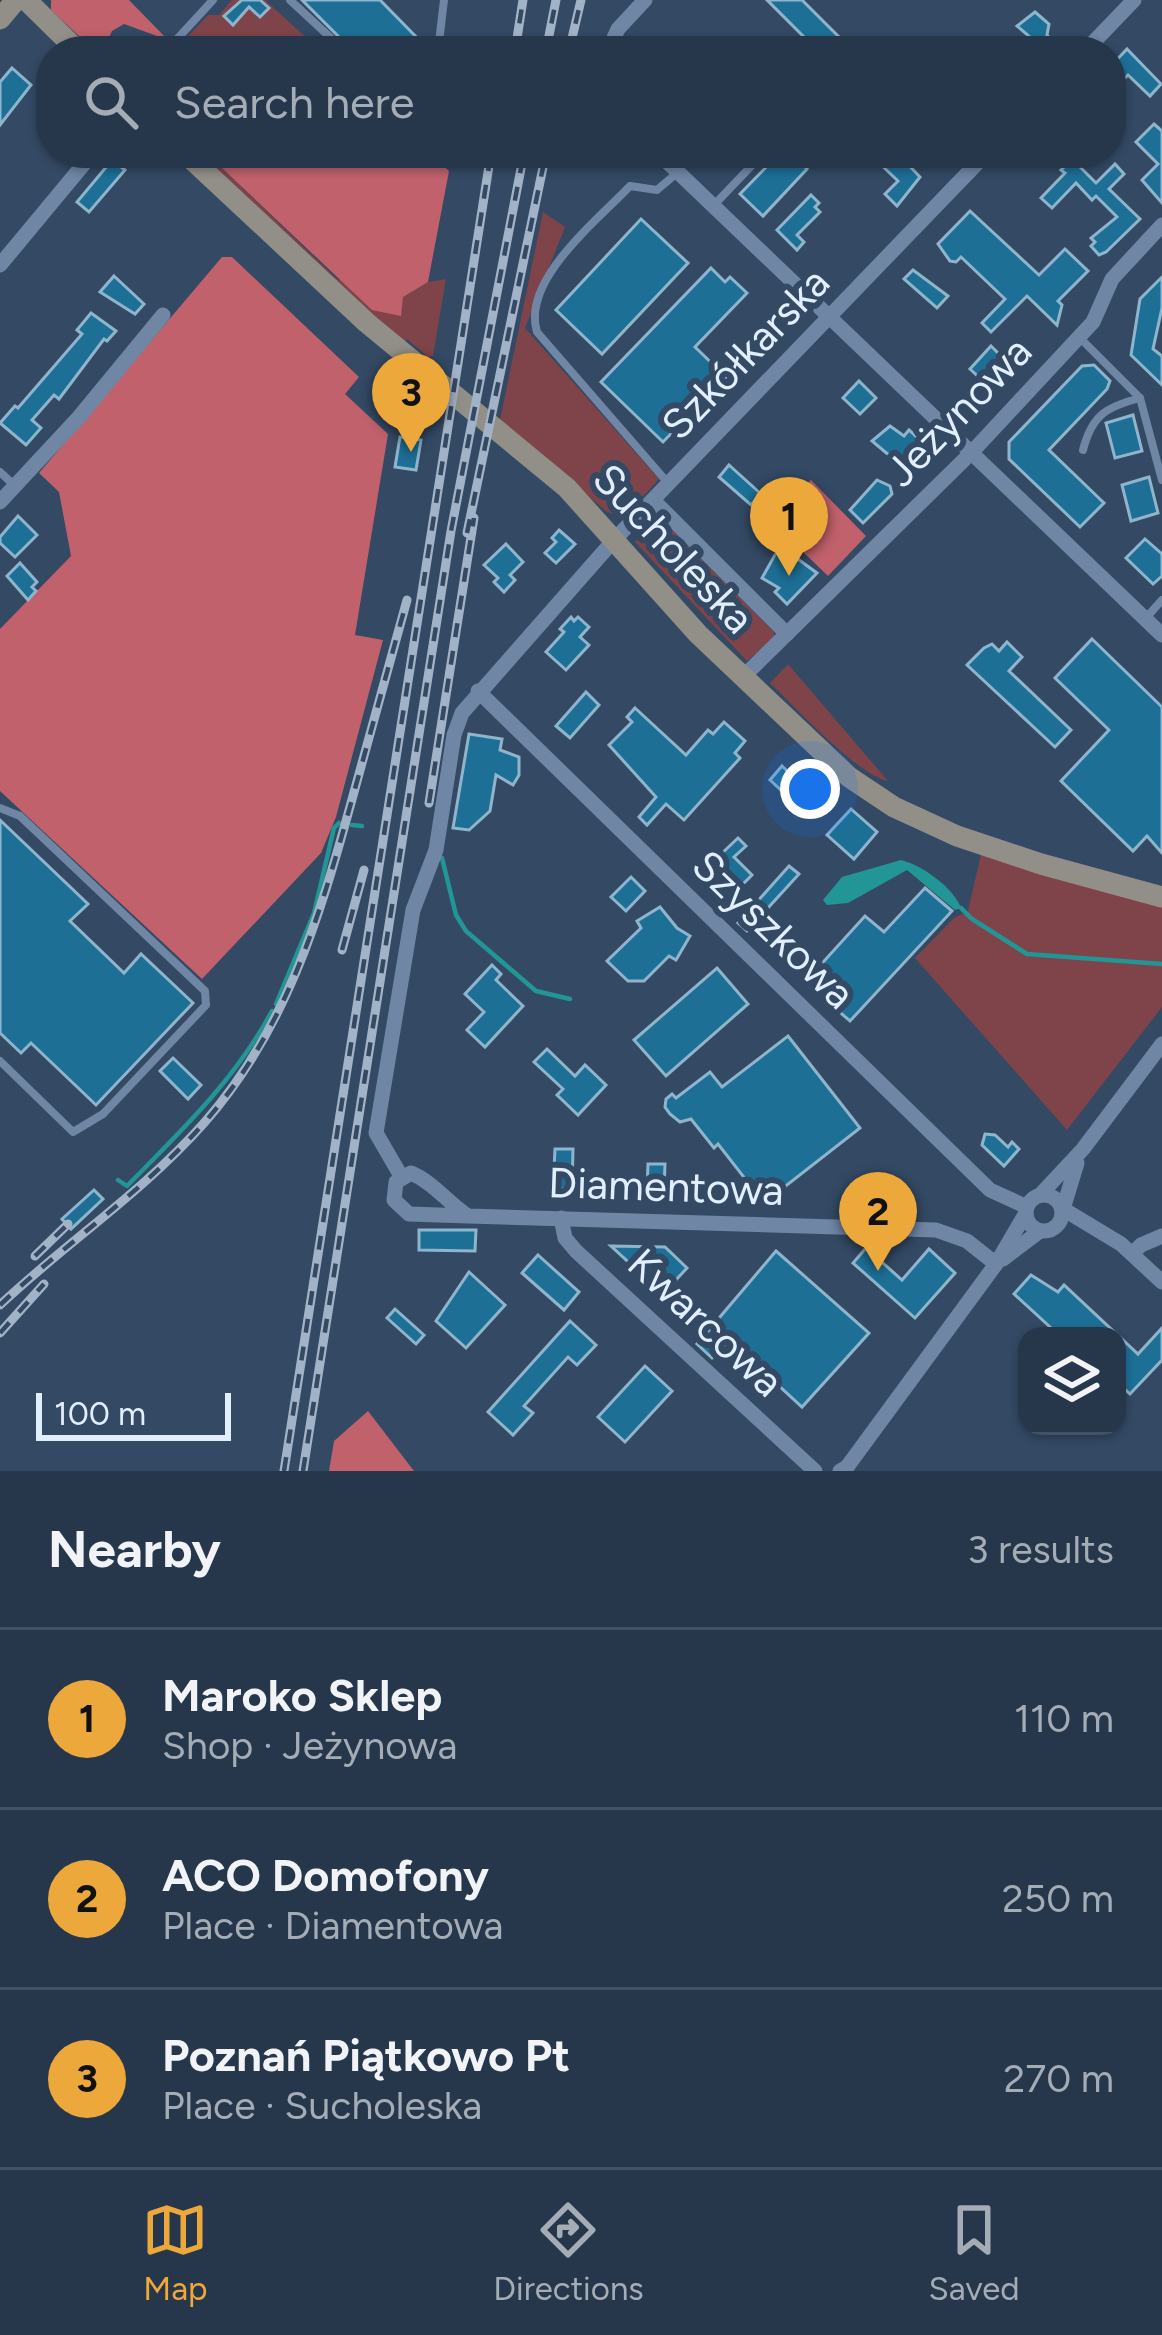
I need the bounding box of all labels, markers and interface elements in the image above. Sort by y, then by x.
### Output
search box [36,36,1126,168]
icon: search [78,69,144,135]
text: Search here [174,75,414,129]
street label: Szkółkarska [651,257,840,450]
street label: Jeżynowa [875,326,1042,497]
pin: 3 [372,353,450,452]
street label: Sucholeska [582,453,765,644]
pin: 1 [750,477,828,576]
your location [780,759,840,819]
street label: Szyszkowa [682,839,866,1019]
street label: Diamentowa [547,1157,785,1216]
pin: 2 [839,1172,917,1271]
street label: Kwarcowa [617,1238,794,1407]
map controls [1018,1327,1126,1435]
button: layers [1018,1327,1126,1435]
scale bar [36,1387,231,1440]
text: 100 m [54,1394,146,1433]
text: Nearby [48,1519,221,1580]
text: 3 results [967,1526,1114,1573]
text: Maroko Sklep [162,1668,442,1722]
text: 1 [79,1695,95,1742]
text: 110 m [1014,1695,1114,1742]
text: Shop · Jeżynowa [162,1722,457,1769]
text: ACO Domofony [162,1848,489,1902]
text: 2 [76,1875,98,1922]
text: 250 m [1002,1875,1114,1922]
text: Place · Diamentowa [162,1902,503,1949]
text: Poznań Piątkowo Pt [162,2028,570,2082]
text: 3 [76,2055,98,2102]
text: 270 m [1003,2055,1114,2102]
text: Place · Sucholeska [162,2082,482,2129]
tab: Map [142,2197,208,2308]
tab: Directions [493,2197,644,2308]
tab: Saved [929,2197,1020,2308]

